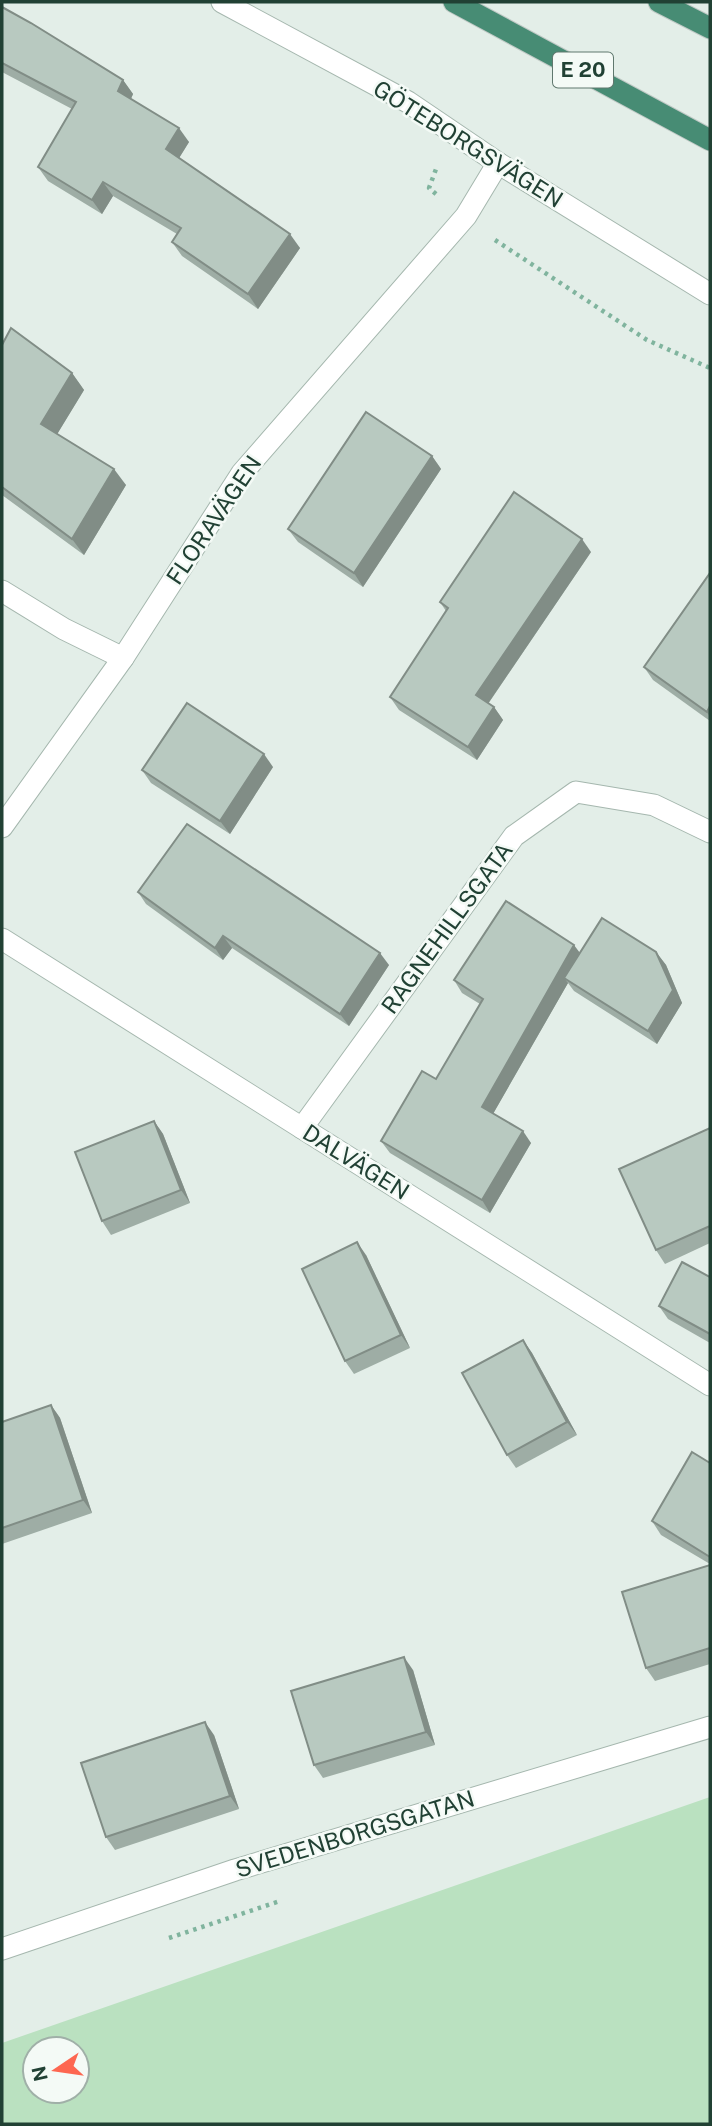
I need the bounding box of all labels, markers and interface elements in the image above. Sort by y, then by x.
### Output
road number: E 20 [553,52,613,88]
street label: GÖTEBORGSVÄGEN [369,74,568,213]
street label: FLORAVÄGEN [161,450,267,589]
street label: RAGNEHILLSGATA [375,837,518,1019]
street label: DALVÄGEN [298,1118,414,1205]
street label: SVEDENBORGSGATAN [232,1784,478,1883]
north arrow [21,2035,91,2105]
text: N [27,2064,52,2084]

